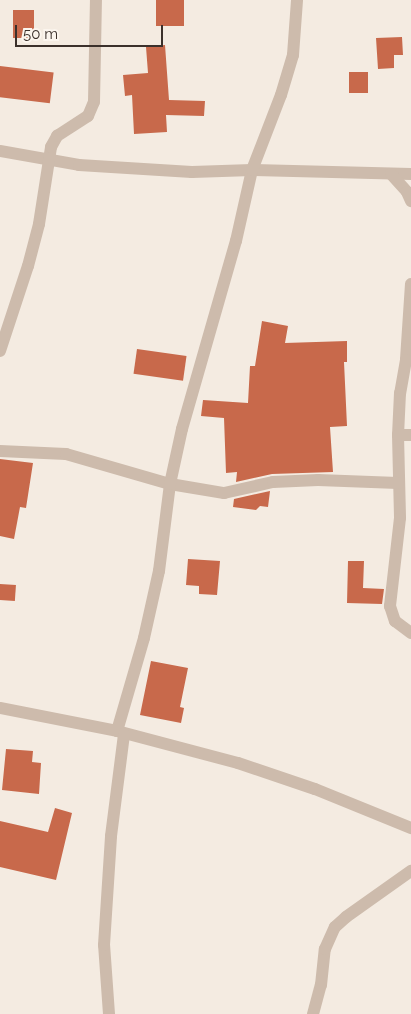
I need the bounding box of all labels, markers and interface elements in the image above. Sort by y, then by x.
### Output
scale bar [18,15,165,47]
text: 50 m [23,25,58,43]

